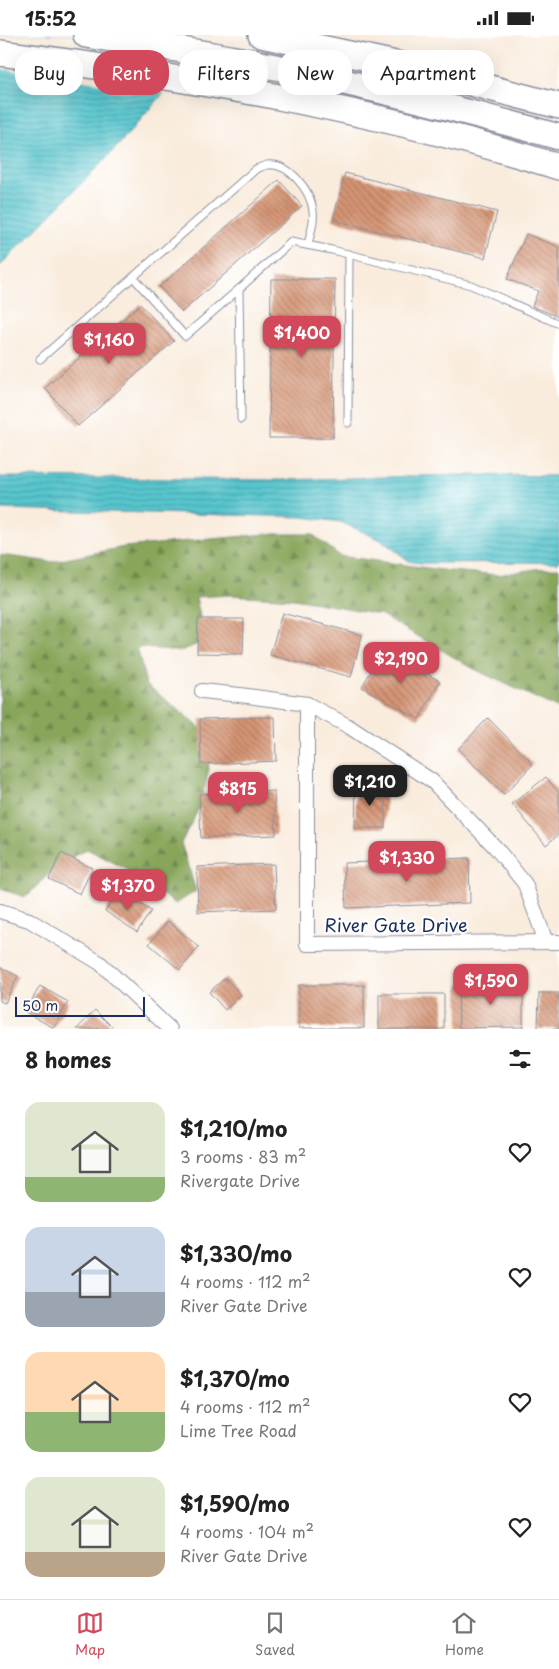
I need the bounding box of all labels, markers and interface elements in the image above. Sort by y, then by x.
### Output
text: 15:52 [25,4,77,32]
chip: Buy [15,50,83,95]
chip: Rent [93,50,169,95]
chip: Filters [179,50,268,95]
chip: New [278,50,352,95]
chip: Apartment [362,50,494,95]
pin: $1,400 [261,315,343,358]
text: $1,400 [274,320,330,344]
pin: $1,160 [68,323,150,365]
text: $1,160 [84,327,134,351]
pin: $2,190 [360,641,442,684]
text: $2,190 [374,646,428,670]
pin: $1,210 [329,765,411,807]
text: $1,210 [344,769,396,793]
pin: $815 [208,771,268,814]
text: $815 [219,776,257,800]
pin: $1,330 [366,841,448,883]
text: $1,330 [379,845,435,869]
pin: $1,370 [87,869,169,911]
text: $1,370 [101,873,155,897]
street label: River Gate Drive [324,911,468,938]
pin: $1,590 [450,963,532,1006]
text: $1,590 [464,968,518,992]
scale bar [15,994,145,1017]
text: 50 m [22,995,58,1016]
text: 8 homes [25,1043,111,1075]
icon: filters [506,1045,534,1073]
text: $1,210/mo [180,1112,287,1144]
icon: home [65,1122,125,1182]
icon: heart [506,1138,534,1166]
text: 3 rooms · 83 m² [180,1144,306,1168]
text: Rivergate Drive [180,1168,300,1192]
text: $1,330/mo [180,1237,292,1269]
icon: home [65,1247,125,1307]
icon: heart [506,1263,534,1291]
text: 4 rooms · 112 m² [180,1269,310,1293]
text: River Gate Drive [180,1293,307,1317]
text: $1,370/mo [180,1362,290,1394]
icon: home [65,1372,125,1432]
icon: heart [506,1388,534,1416]
text: 4 rooms · 112 m² [180,1394,310,1418]
text: Lime Tree Road [180,1418,297,1442]
text: $1,590/mo [180,1487,290,1519]
icon: home [65,1497,125,1557]
icon: heart [506,1513,534,1541]
text: 4 rooms · 104 m² [180,1519,314,1543]
text: River Gate Drive [180,1543,307,1567]
tab: Map [75,1609,105,1660]
tab: Saved [255,1609,295,1660]
tab: Home [445,1609,484,1660]

